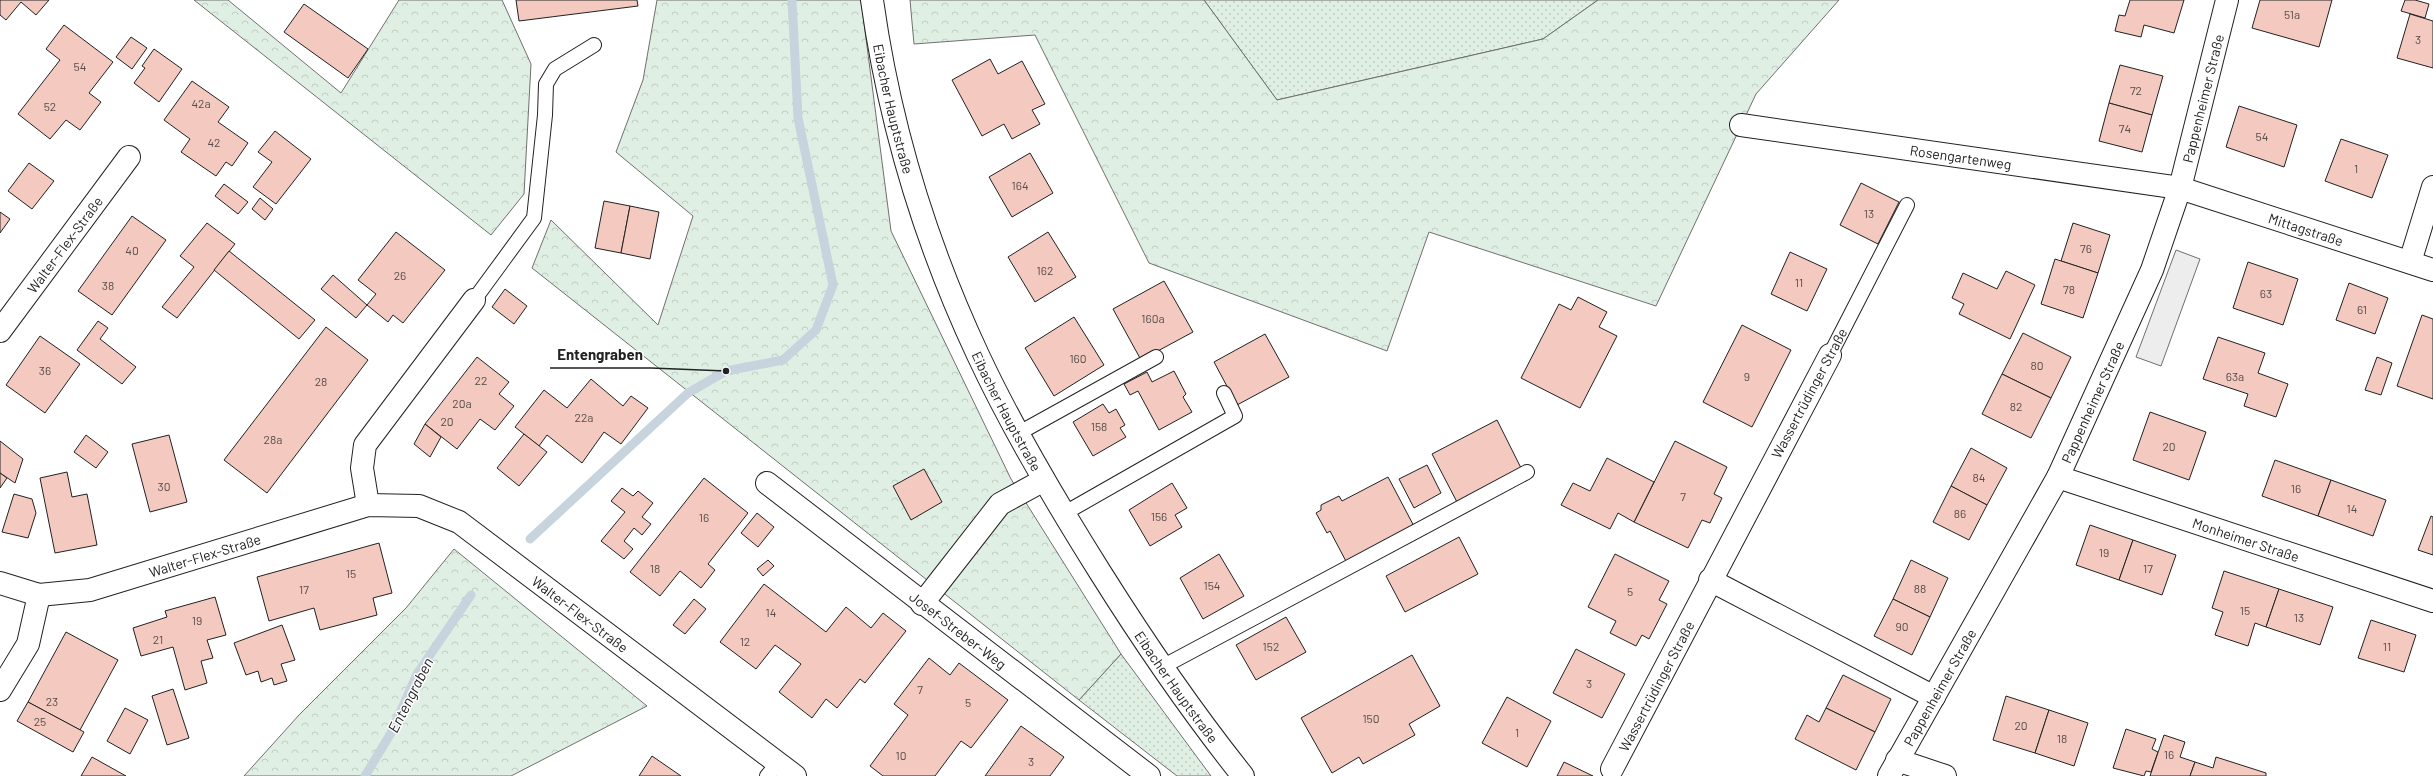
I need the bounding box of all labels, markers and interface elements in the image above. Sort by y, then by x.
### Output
house number: 51a [2284,7,2300,21]
street label: Pappenheimer Straße [2178,32,2227,164]
house number: 3 [2415,32,2421,46]
street label: Eibacher Hauptstraße [871,42,918,176]
house number: 54 [74,59,86,73]
house number: 72 [2130,83,2142,97]
house number: 42a [191,96,211,110]
house number: 52 [44,99,56,113]
house number: 74 [2119,121,2131,135]
house number: 54 [2256,129,2268,143]
house number: 42 [207,135,221,149]
street label: Rosengartenweg [1909,141,2013,172]
house number: 1 [2354,161,2358,175]
house number: 164 [1012,178,1029,192]
street label: Walter-Flex-Straße [23,193,106,296]
house number: 13 [1864,206,1874,220]
street label: Mittagstraße [2266,209,2346,249]
house number: 76 [2080,241,2092,255]
house number: 40 [125,243,139,257]
house number: 162 [1037,263,1053,277]
house number: 26 [394,268,406,282]
house number: 11 [1795,275,1803,289]
house number: 38 [102,278,114,292]
house number: 78 [2063,282,2075,296]
house number: 63 [2260,286,2272,300]
house number: 61 [2357,302,2367,316]
house number: 160a [1141,311,1165,325]
street label: Wassertrüdinger Straße [1767,325,1851,461]
street label: Pappenheimer Straße [2057,338,2127,465]
callout: Entengraben [550,341,651,368]
text: Entengraben [557,345,643,363]
street label: Eibacher Hauptstraße [969,348,1046,474]
house number: 160 [1069,351,1087,365]
house number: 80 [2030,358,2044,372]
house number: 36 [39,363,51,377]
house number: 9 [1744,369,1750,383]
house number: 63a [2226,369,2244,383]
house number: 22 [475,373,487,387]
house number: 28 [315,374,327,388]
house number: 20a [452,396,472,410]
house number: 82 [2010,399,2022,413]
house number: 22a [575,410,594,424]
house number: 20 [440,414,454,428]
house number: 158 [1091,419,1107,433]
house number: 28a [264,432,282,446]
house number: 20 [2162,439,2176,453]
house number: 84 [1973,470,1985,484]
house number: 30 [158,479,170,493]
house number: 16 [2291,481,2301,495]
house number: 7 [1680,489,1686,503]
house number: 14 [2347,501,2357,515]
house number: 86 [1954,506,1966,520]
house number: 156 [1151,509,1167,523]
house number: 16 [699,510,709,524]
street label: Monheimer Straße [2190,514,2302,565]
street label: Walter-Flex-Straße [147,530,263,580]
house number: 19 [2099,545,2109,559]
house number: 18 [650,561,660,575]
house number: 17 [2143,561,2153,575]
house number: 15 [346,566,356,580]
street label: Walter-Flex-Straße [529,572,632,656]
house number: 154 [1204,578,1220,592]
house number: 88 [1914,581,1926,595]
house number: 17 [299,582,309,596]
house number: 5 [1627,584,1633,598]
street label: Josef-Streber-Weg [906,587,1010,672]
house number: 15 [2240,603,2250,617]
house number: 14 [766,605,776,619]
house number: 13 [2294,610,2304,624]
house number: 19 [192,613,202,627]
street label: Wassertrüdinger Straße [1614,618,1697,754]
house number: 90 [1895,619,1909,633]
street label: Pappenheimer Straße [1899,626,1979,749]
street label: Eibacher Hauptstraße [1132,627,1222,746]
house number: 21 [153,632,163,646]
house number: 12 [740,634,750,648]
house number: 152 [1263,639,1279,653]
house number: 11 [2383,639,2391,653]
water label: Entengraben [383,654,437,735]
house number: 3 [1586,676,1592,690]
house number: 7 [917,682,923,696]
house number: 23 [46,694,58,708]
house number: 5 [965,695,971,709]
house number: 150 [1362,711,1380,725]
house number: 25 [34,714,46,728]
house number: 20 [2014,718,2028,732]
house number: 1 [1515,725,1519,739]
house number: 18 [2057,731,2067,745]
house number: 16 [2164,747,2174,761]
house number: 10 [896,748,906,762]
house number: 3 [1028,754,1034,768]

